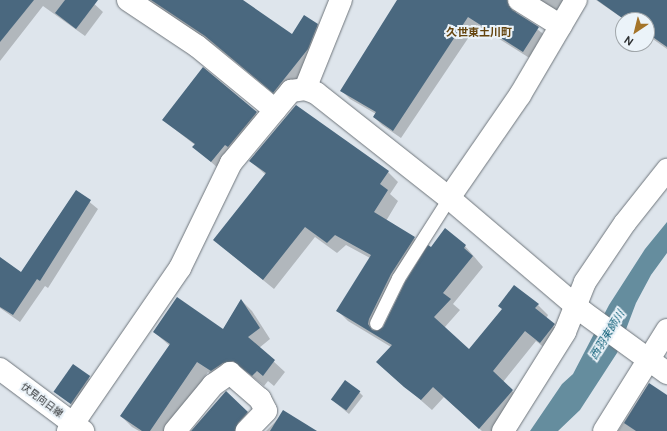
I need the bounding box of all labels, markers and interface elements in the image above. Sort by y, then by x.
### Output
north arrow [615,12,655,52]
district label: 久世東土川町 [446,25,512,39]
text: N [621,33,636,49]
water label: 西羽束師川 [587,308,627,362]
street label: 伏見向日線 [18,380,66,420]

